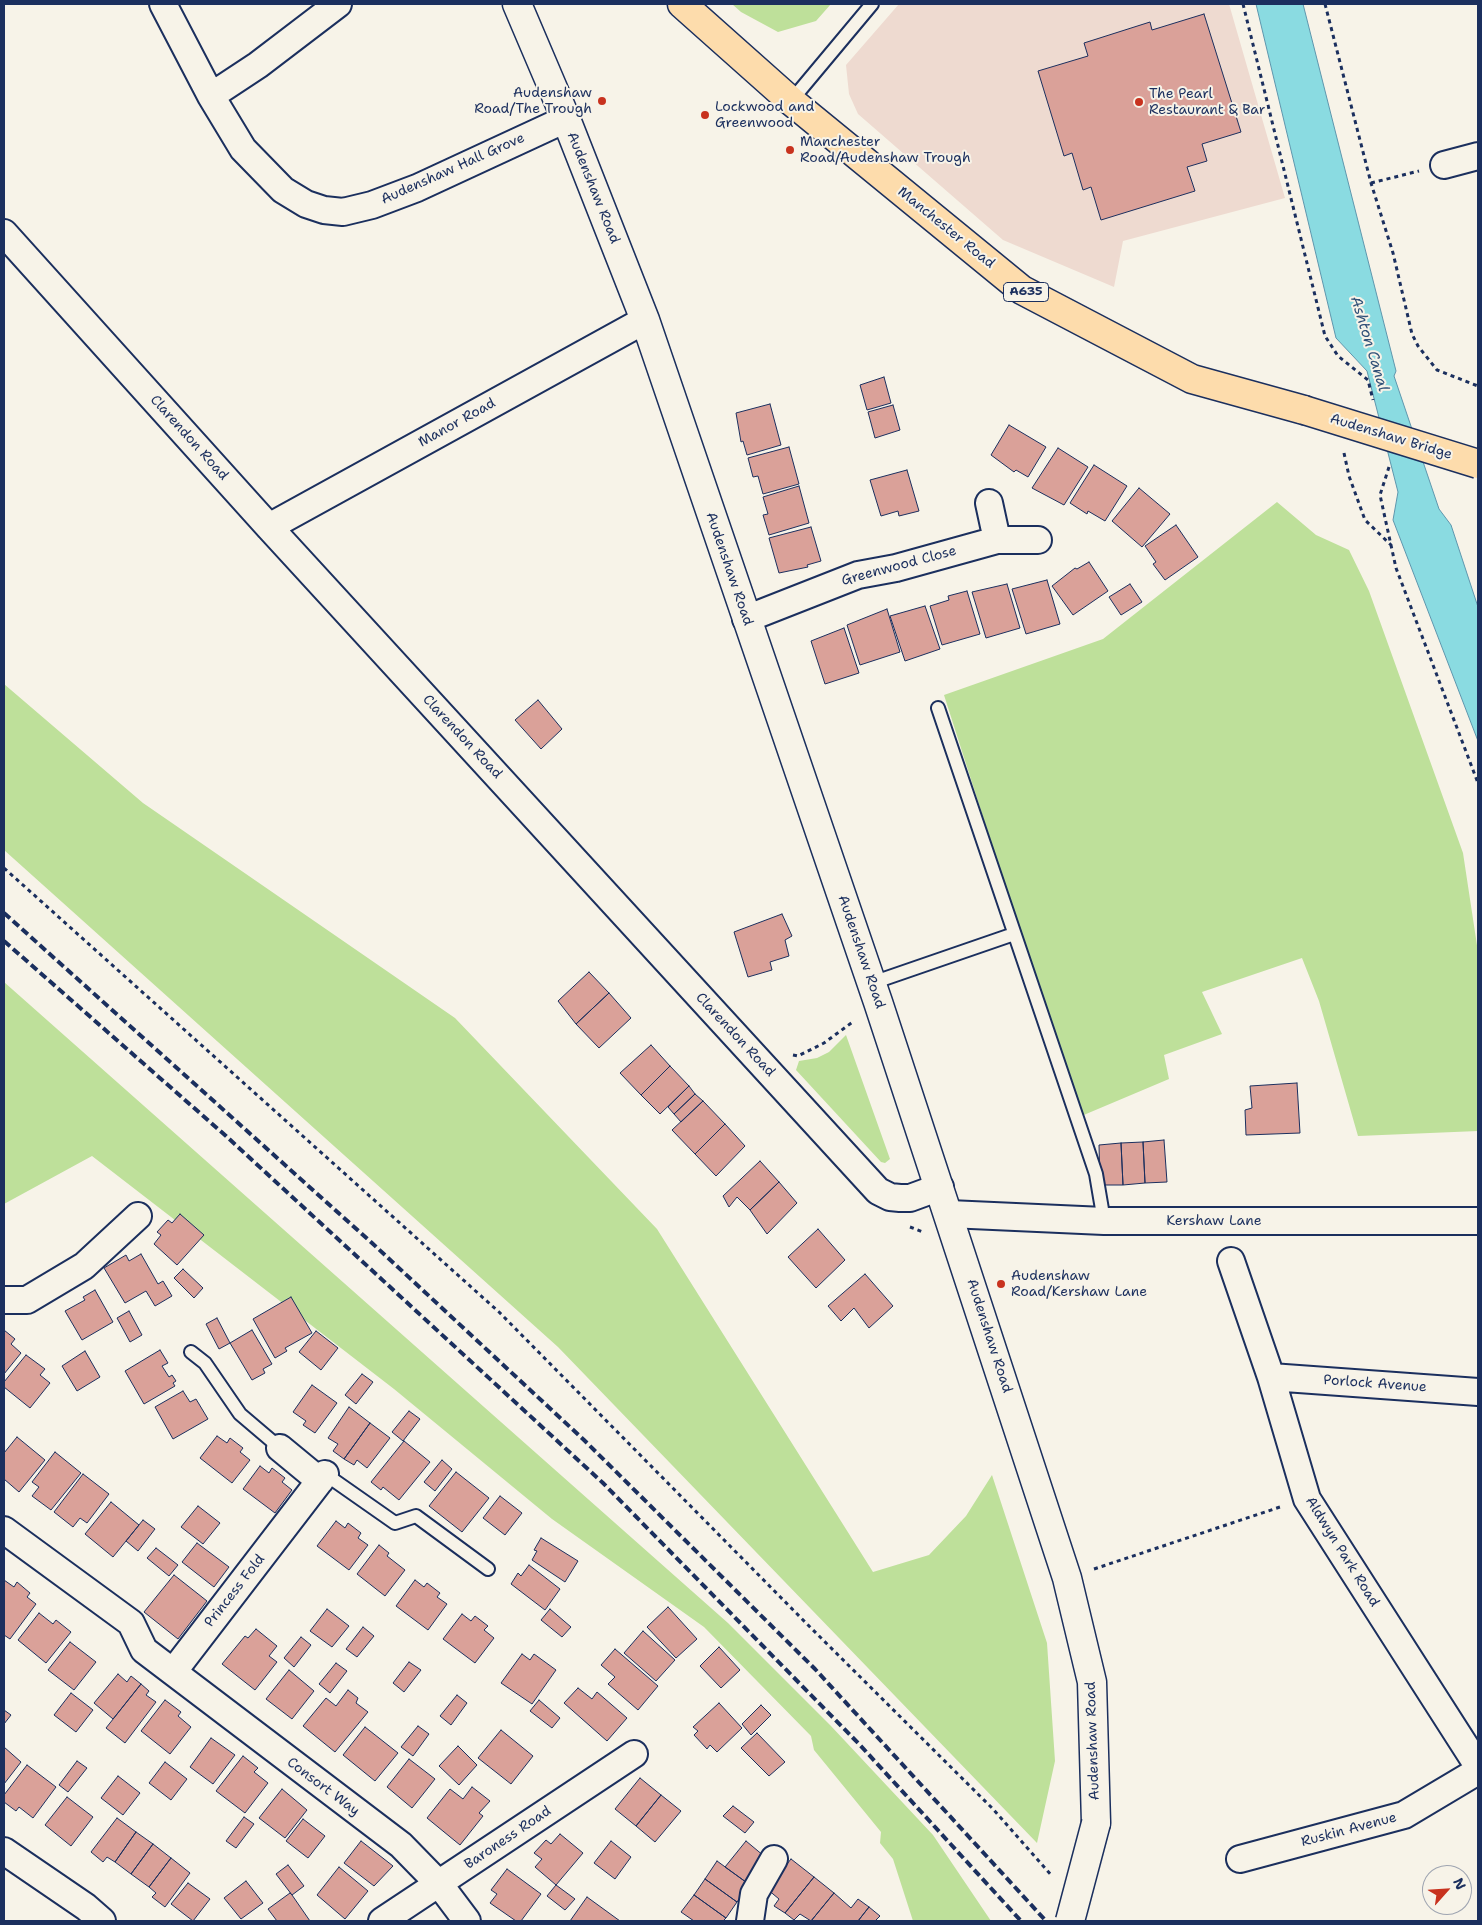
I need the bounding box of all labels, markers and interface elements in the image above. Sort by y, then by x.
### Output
place label: Audenshaw Road/The Trough [474,85,592,118]
place label: The Pearl Restaurant & Bar [1149,86,1265,118]
marker: Audenshaw Road/The Trough [596,95,608,107]
marker: The Pearl Restaurant & Bar [1133,96,1145,108]
place label: Lockwood and Greenwood [715,99,814,132]
marker: Lockwood and Greenwood [699,109,711,121]
street label: Audenshaw Hall Grove [378,130,528,208]
street label: Audenshaw Road [563,130,623,246]
place label: Manchester Road/Audenshaw Trough [800,134,971,166]
marker: Manchester Road/Audenshaw Trough [784,144,796,156]
street label: Manchester Road [894,184,998,272]
road number: A635 [1004,282,1048,302]
water label: Ashton Canal [1346,294,1392,394]
street label: Clarendon Road [146,392,232,484]
street label: Manor Road [416,395,498,451]
street label: Audenshaw Bridge [1328,410,1454,464]
street label: Audenshaw Road [702,510,756,628]
street label: Greenwood Close [840,543,958,589]
street label: Clarendon Road [419,691,505,783]
street label: Audenshaw Road [834,893,888,1011]
street label: Clarendon Road [692,989,778,1081]
street label: Kershaw Lane [1166,1213,1262,1229]
place label: Audenshaw Road/Kershaw Lane [1011,1268,1147,1300]
street label: Audenshaw Road [963,1277,1015,1395]
marker: Audenshaw Road/Kershaw Lane [995,1278,1007,1290]
street label: Porlock Avenue [1323,1372,1427,1396]
street label: Aldwyn Park Road [1301,1494,1383,1610]
street label: Princess Fold [201,1551,269,1631]
street label: Audenshaw Road [1083,1681,1103,1801]
street label: Consort Way [283,1754,363,1820]
street label: Baroness Road [462,1803,554,1873]
street label: Ruskin Avenue [1299,1809,1399,1851]
north arrow [1422,1865,1472,1915]
text: N [1449,1875,1470,1893]

